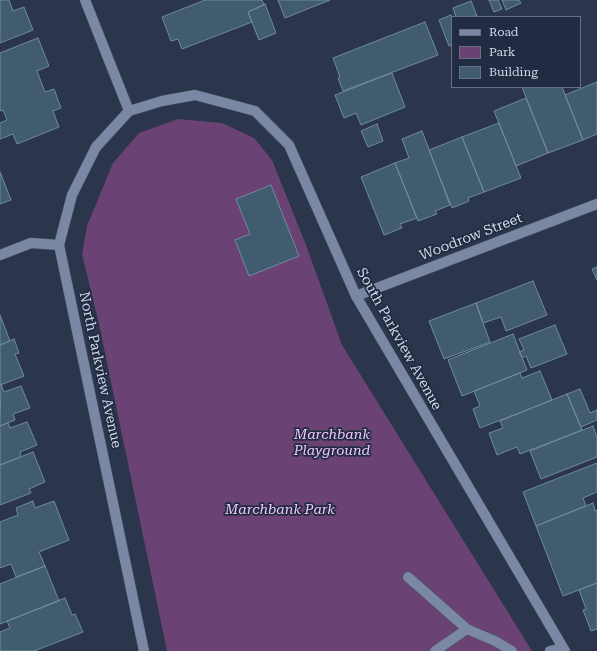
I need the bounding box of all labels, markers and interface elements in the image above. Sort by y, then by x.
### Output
legend [451,16,581,88]
text: Road [489,25,518,39]
text: Park [489,45,515,59]
text: Building [489,65,538,79]
street label: Woodrow Street [417,210,525,264]
street label: South Parkview Avenue [353,265,445,413]
street label: North Parkview Avenue [75,290,125,450]
park label: Marchbank Playground [294,427,370,460]
park label: Marchbank Park [225,502,335,518]

